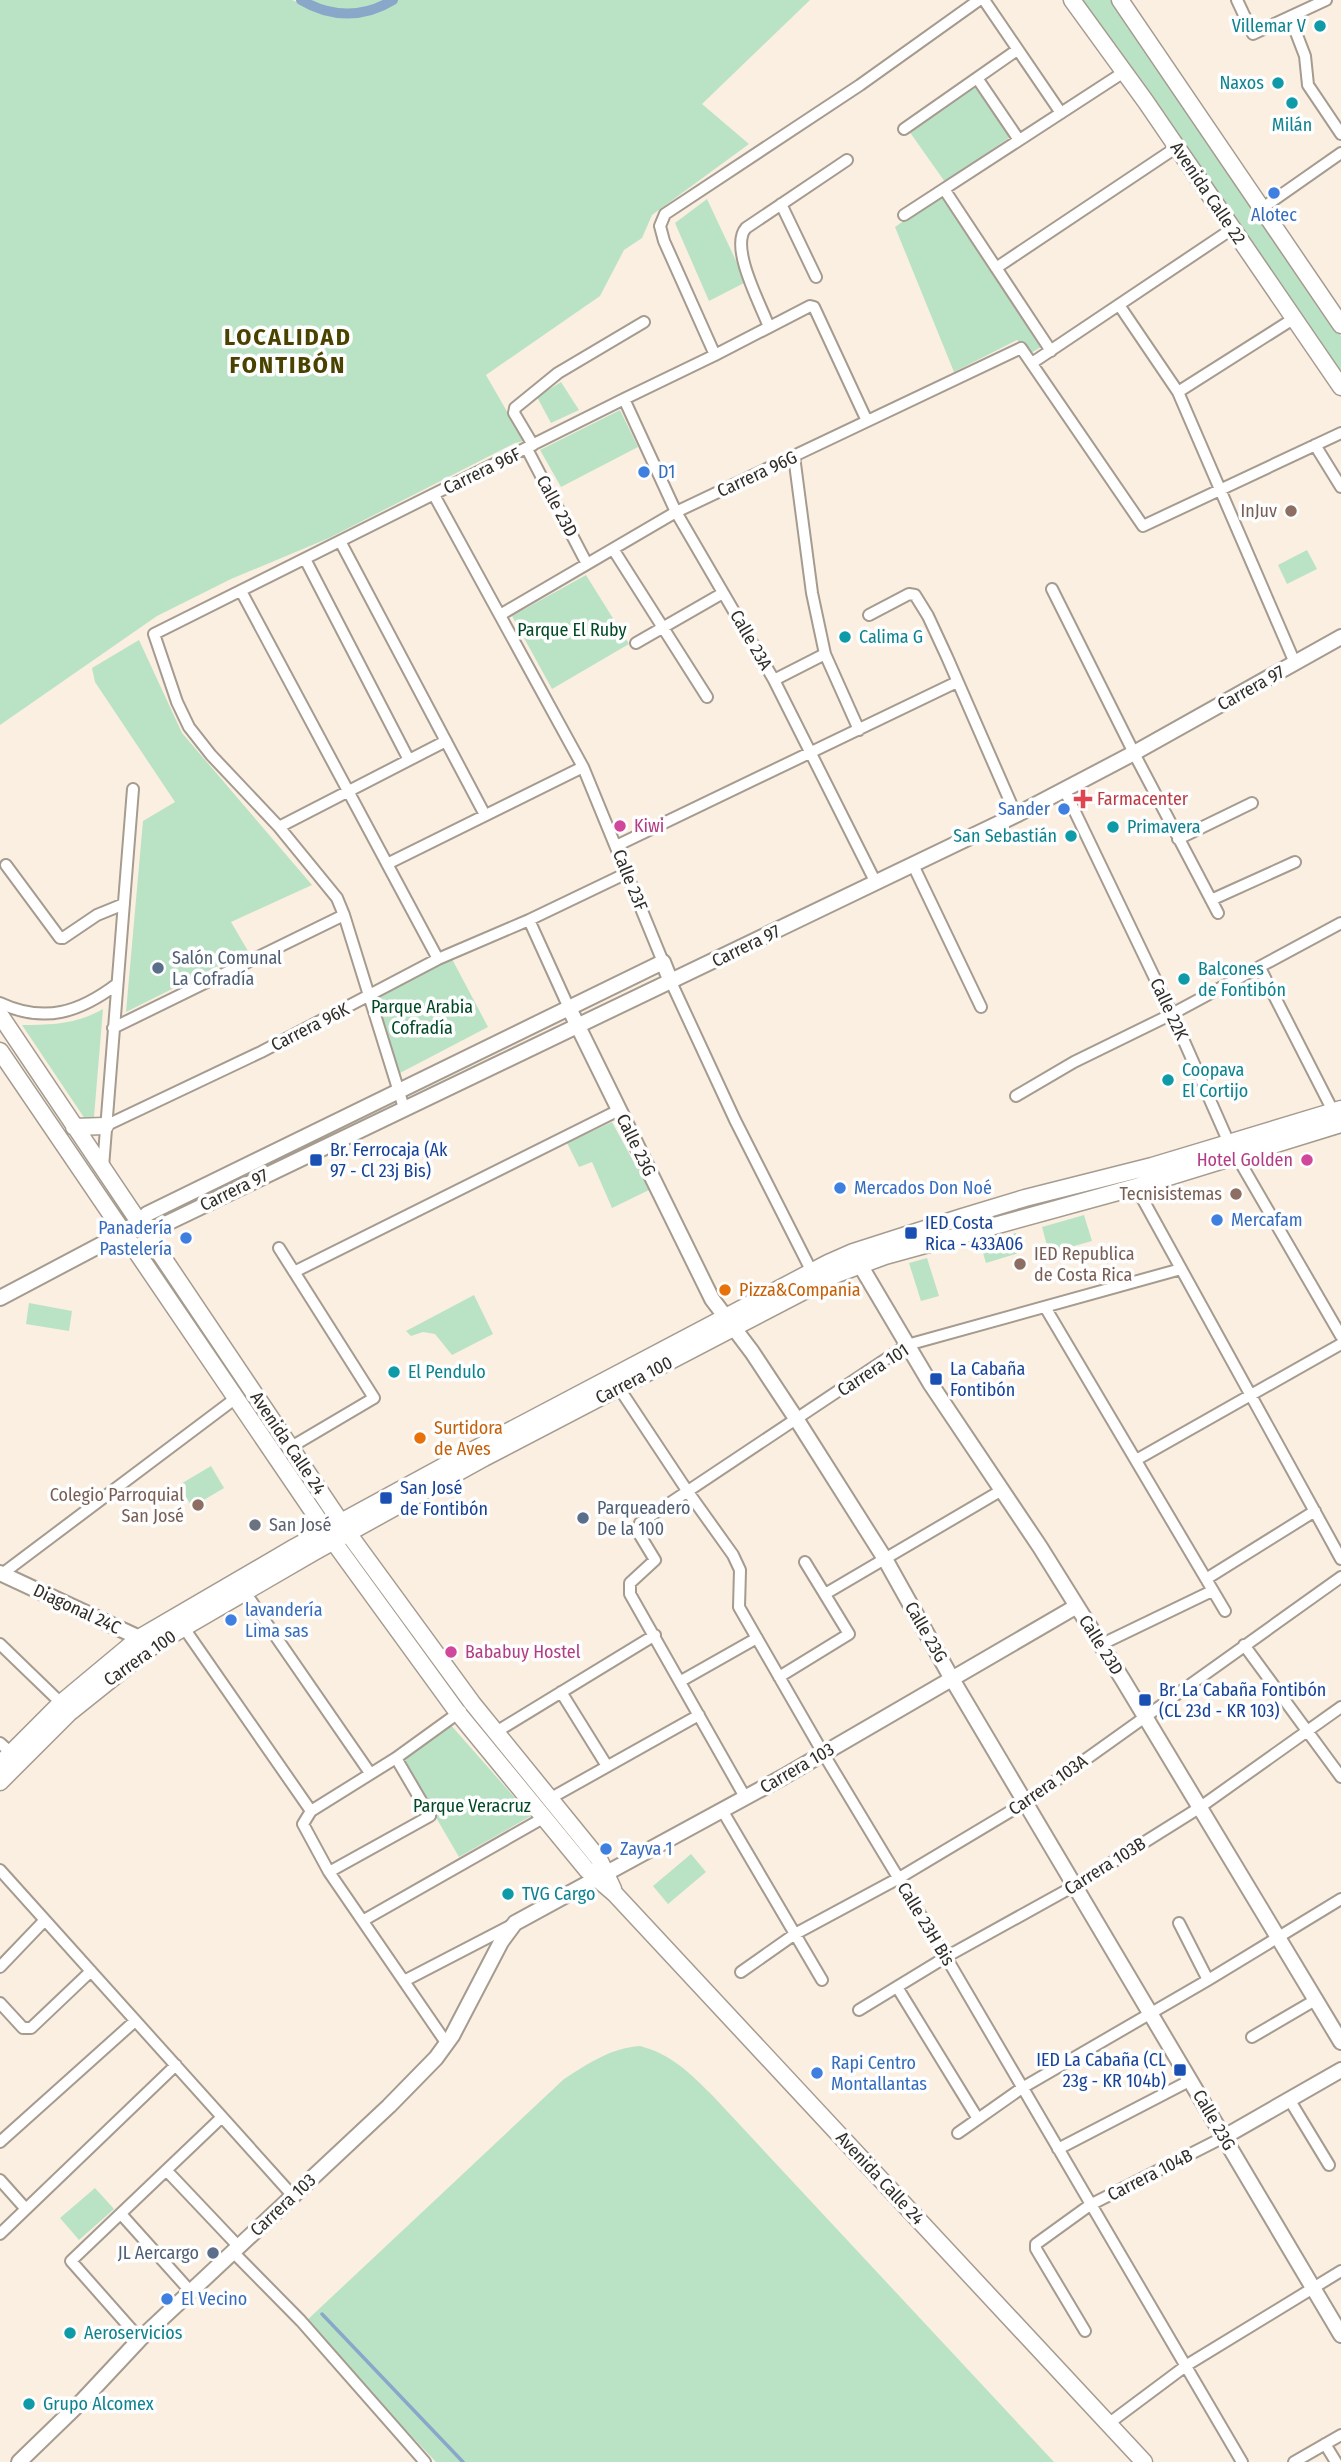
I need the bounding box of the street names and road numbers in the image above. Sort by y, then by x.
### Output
street label: Avenida Calle 22 [1166,138,1250,249]
street label: Carrera 96F [440,443,524,499]
street label: Carrera 96G [714,446,800,502]
street label: Calle 23D [532,471,582,541]
street label: Calle 23A [725,606,777,674]
street label: Carrera 97 [1214,661,1288,715]
street label: Calle 23F [608,846,652,914]
street label: Carrera 97 [708,920,784,972]
street label: Calle 22K [1145,975,1193,1044]
street label: Carrera 96K [267,998,353,1056]
street label: Calle 23G [612,1110,660,1180]
street label: Carrera 97 [196,1164,272,1216]
street label: Carrera 101 [833,1339,913,1401]
street label: Carrera 100 [592,1351,676,1409]
street label: Avenida Calle 24 [245,1387,331,1499]
street label: Diagonal 24C [30,1579,124,1639]
street label: Calle 23G [900,1598,952,1666]
street label: Calle 23D [1074,1611,1128,1679]
street label: Carrera 100 [100,1625,180,1691]
street label: Carrera 103 [756,1738,838,1798]
street label: Carrera 103A [1004,1750,1092,1820]
street label: Carrera 103B [1060,1832,1150,1900]
street label: Calle 23H Bis [893,1878,960,1970]
street label: Calle 23G [1188,2086,1240,2154]
street label: Avenida Calle 24 [831,2127,929,2229]
street label: Carrera 104B [1104,2144,1196,2206]
street label: Carrera 103 [246,2169,320,2241]

